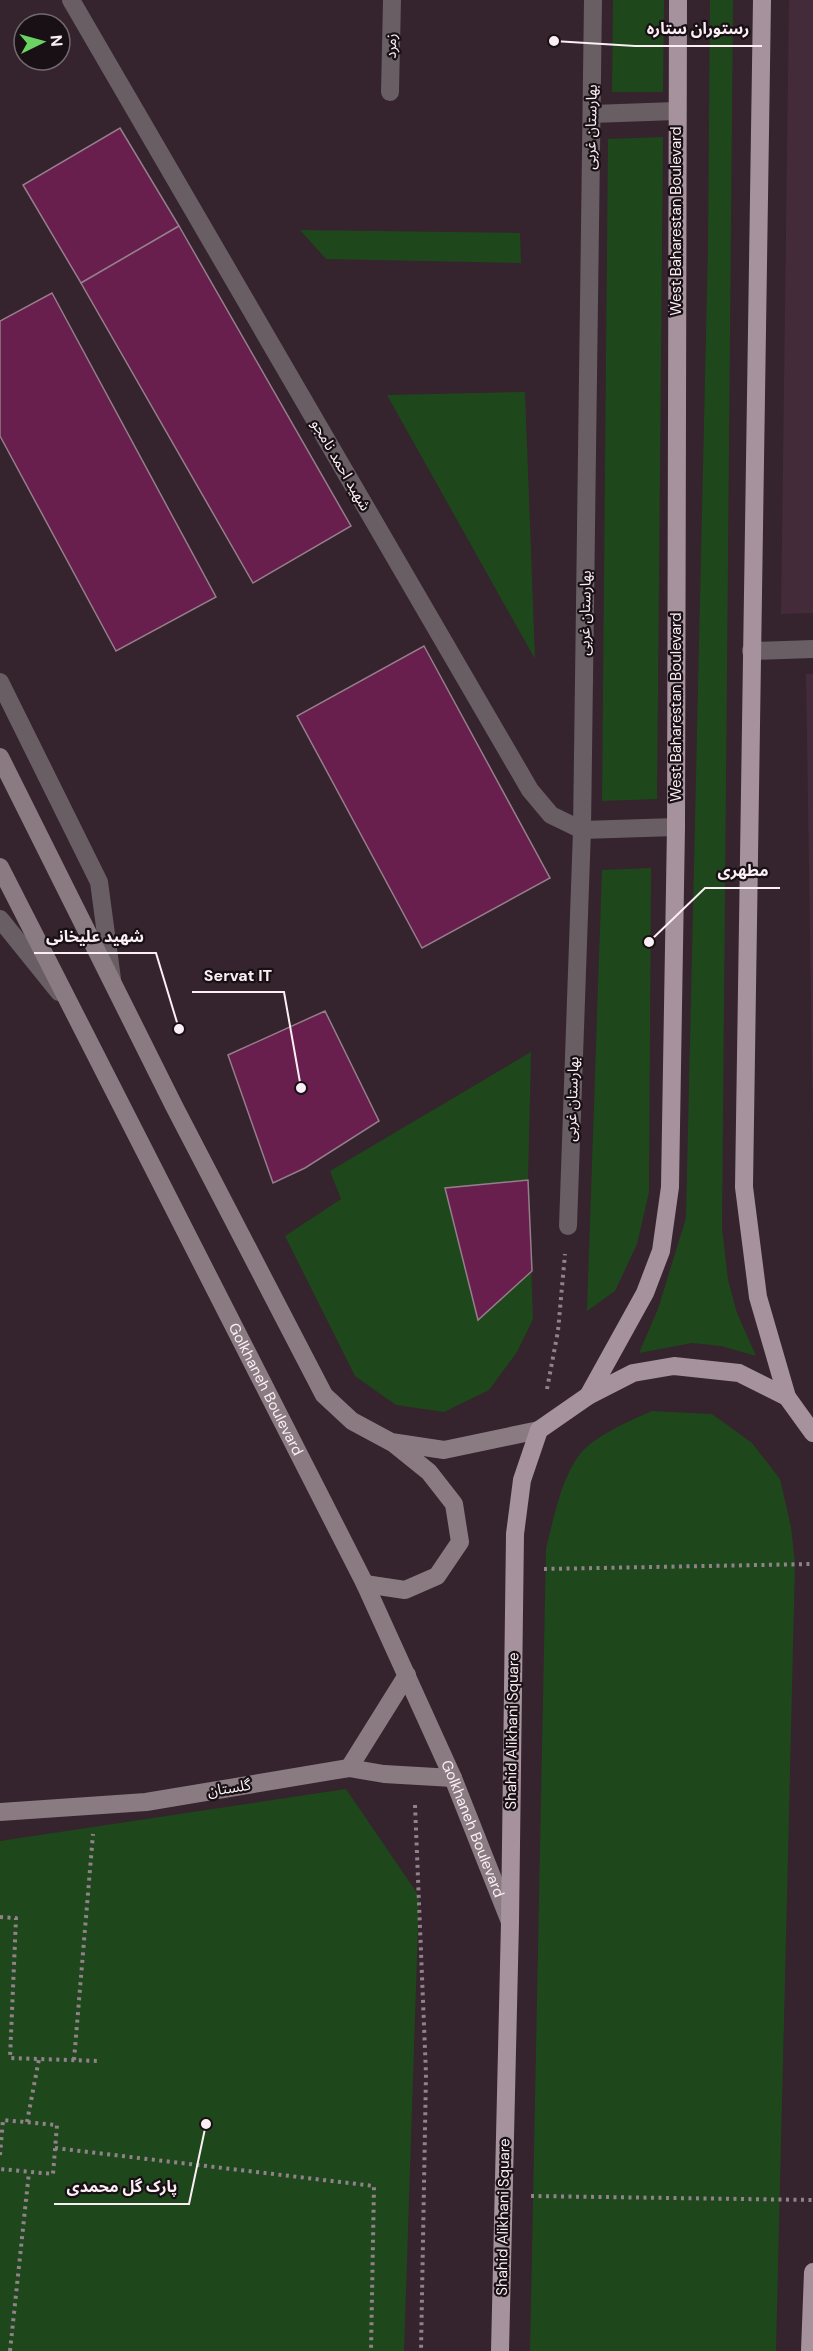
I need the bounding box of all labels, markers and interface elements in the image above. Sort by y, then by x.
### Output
north arrow [12,12,72,72]
callout: رستوران ستاره [635,12,762,46]
text: رستوران ستاره [647,18,749,39]
street label: زمرد [381,33,401,59]
text: N [45,34,67,47]
street label: بهارستان غربی [580,84,602,170]
street label: West Baharestan Boulevard [666,126,686,316]
street label: شهید احمد نامجو [307,415,376,515]
street label: بهارستان غربی [574,570,596,656]
street label: West Baharestan Boulevard [666,612,686,802]
callout: مطهری [705,854,780,888]
text: مطهری [718,860,768,881]
callout: شهید علیخانی [34,919,156,953]
text: شهید علیخانی [46,926,144,947]
callout: Servat IT [192,958,284,992]
text: Servat IT [204,965,273,986]
street label: بهارستان غربی [561,1056,583,1142]
street label: Golkhaneh Boulevard [224,1319,308,1459]
street label: Shahid Alikhani Square [501,1652,523,1810]
street label: Golkhaneh Boulevard [436,1757,509,1900]
street label: گلستان [206,1775,253,1801]
street label: Shahid Alikhani Square [492,2138,514,2296]
callout: پارک گل محمدی [54,2170,189,2204]
text: پارک گل محمدی [67,2176,177,2197]

